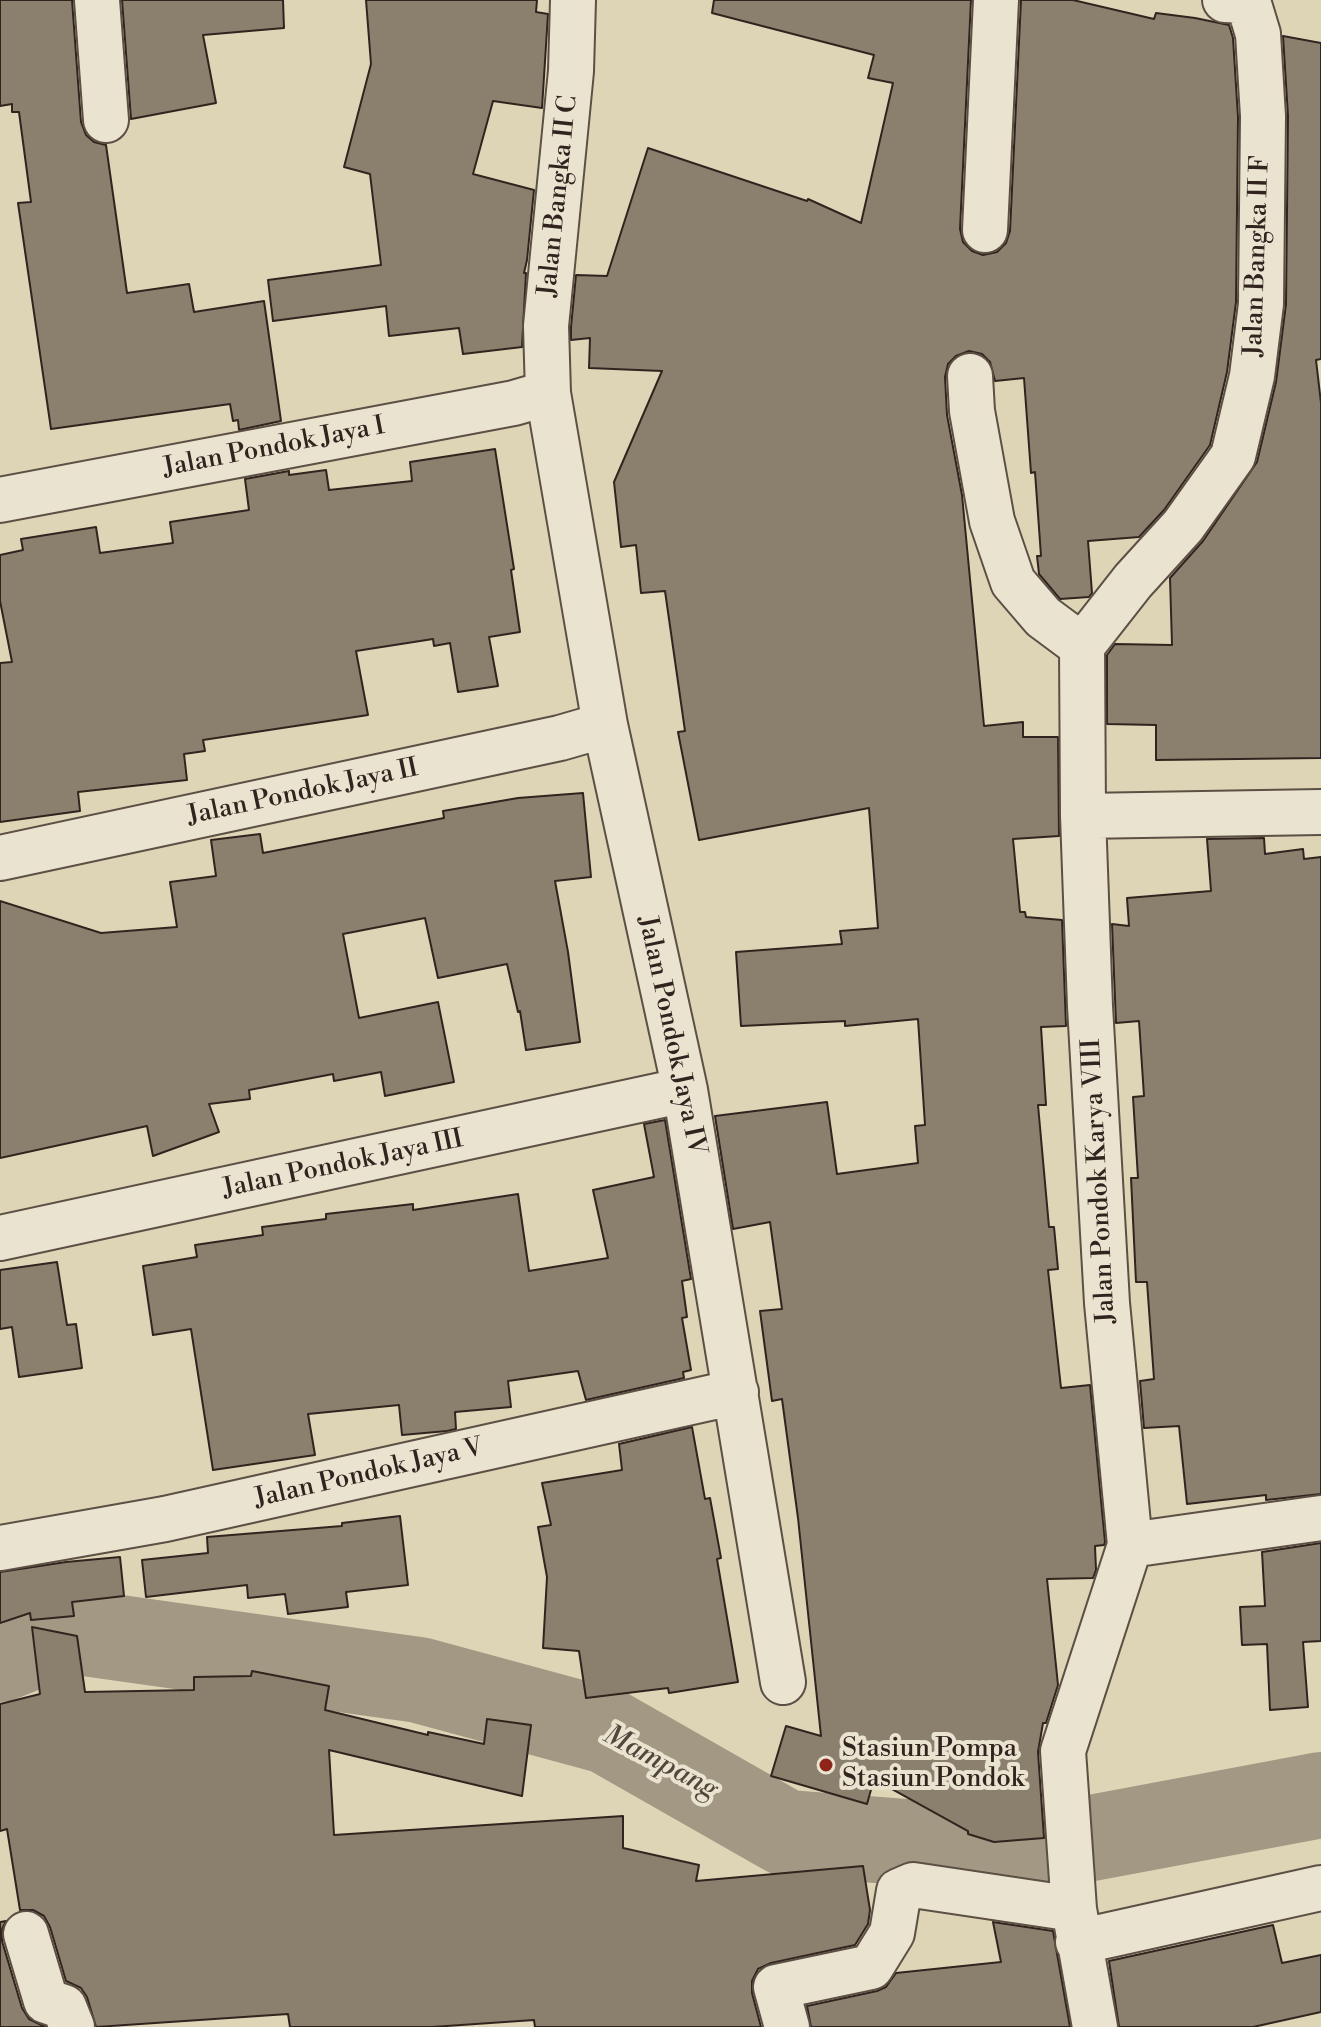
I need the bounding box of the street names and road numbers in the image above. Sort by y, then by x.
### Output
street label: Jalan Bangka II C [533,94,585,298]
street label: Jalan Bangka II F [1239,155,1277,357]
street label: Jalan Pondok Jaya I [160,411,388,485]
street label: Jalan Pondok Jaya II [185,753,421,833]
street label: Jalan Pondok Jaya IV [630,914,712,1158]
street label: Jalan Pondok Karya VIII [1077,1038,1123,1324]
street label: Jalan Pondok Jaya III [220,1124,466,1206]
street label: Jalan Pondok Jaya V [252,1432,486,1516]

